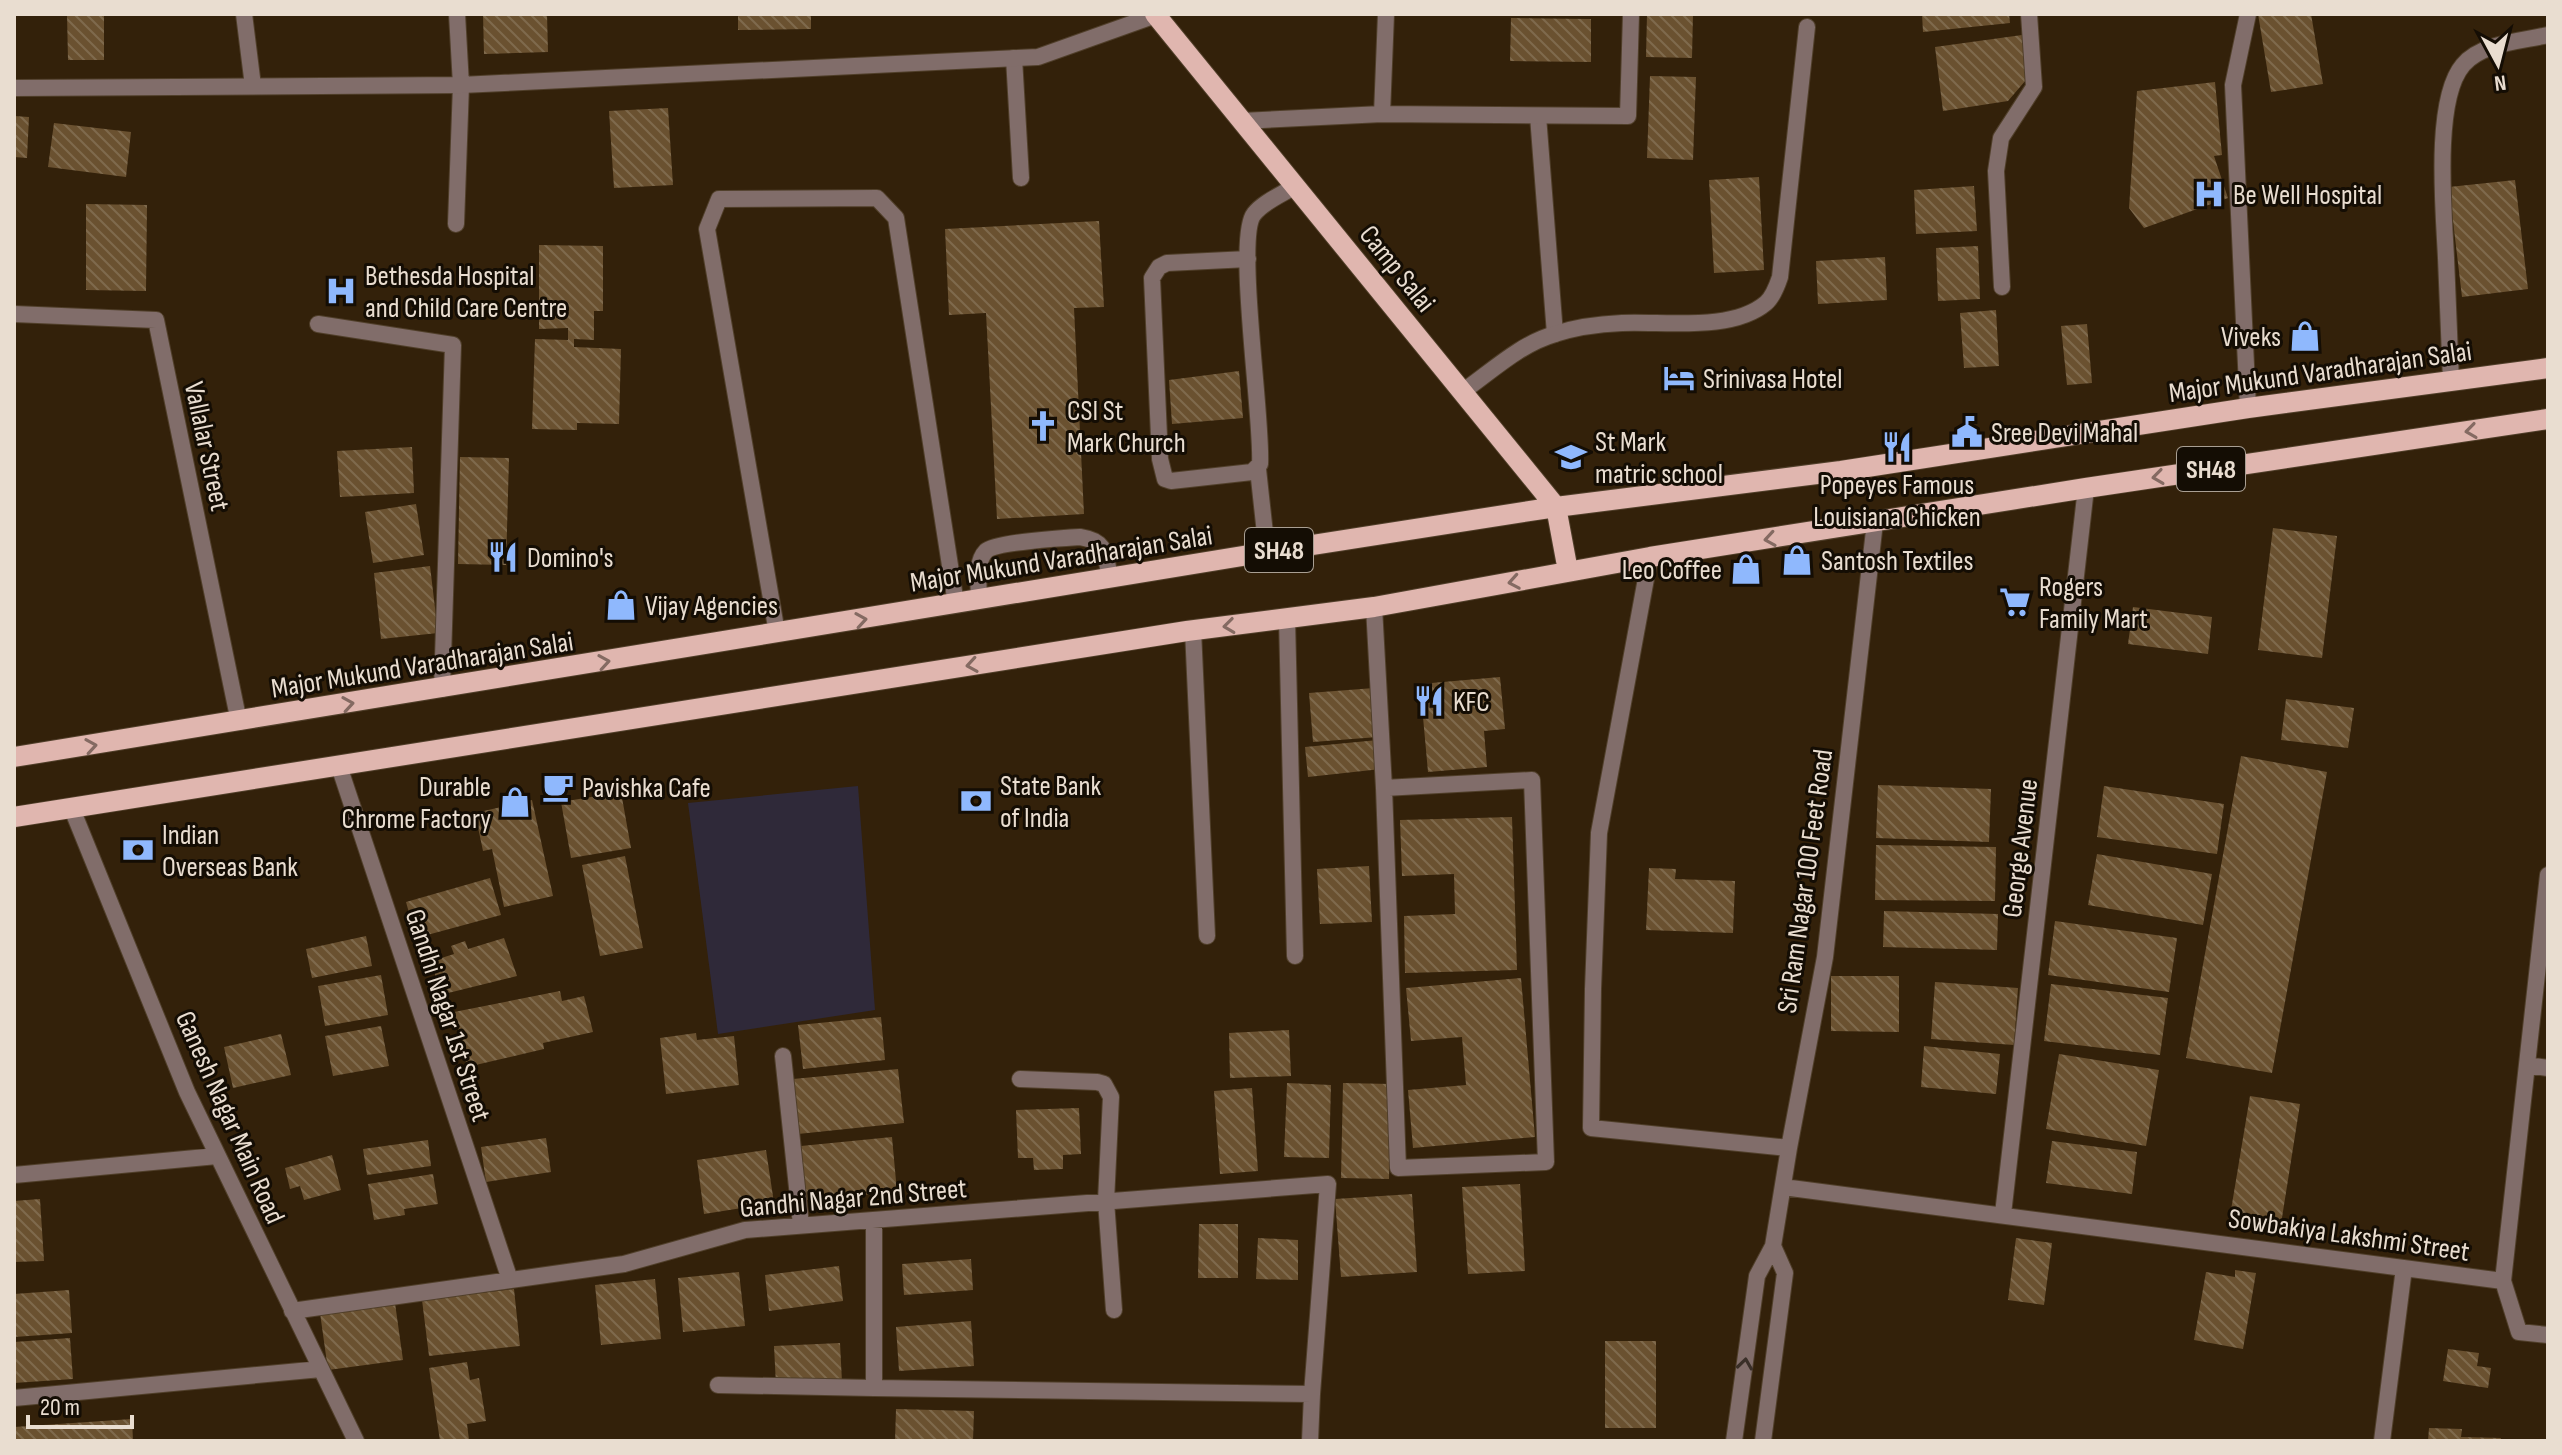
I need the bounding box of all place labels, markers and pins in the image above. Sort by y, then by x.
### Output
hospital icon: Be Well Hospital [2192,177,2226,211]
place label: Be Well Hospital [2233,179,2382,212]
place label: Bethesda Hospital and Child Care Centre [365,260,567,325]
hospital icon: Bethesda Hospital and Child Care Centre [324,274,358,308]
shop icon: Viveks [2288,319,2322,353]
place label: Viveks [2221,321,2281,354]
hotel icon: Srinivasa Hotel [1662,361,1696,395]
place label: Srinivasa Hotel [1703,363,1842,396]
place label: CSI St Mark Church [1067,395,1186,460]
church icon: CSI St Mark Church [1026,409,1060,443]
public building icon: Sree Devi Mahal [1950,415,1984,449]
place label: Sree Devi Mahal [1991,417,2138,450]
place label: St Mark matric school [1595,426,1723,491]
restaurant icon: Popeyes Famous Louisiana Chicken [1880,430,1914,464]
school or university icon: St Mark matric school [1554,440,1588,474]
place label: Popeyes Famous Louisiana Chicken [1813,469,1981,534]
restaurant icon: Domino's [486,540,520,574]
place label: Domino's [527,542,614,575]
shop icon: Santosh Textiles [1780,543,1814,577]
place label: Santosh Textiles [1821,545,1974,578]
shop icon: Leo Coffee [1729,552,1763,586]
place label: Leo Coffee [1622,554,1722,587]
place label: Rogers Family Mart [2039,571,2148,636]
supermarket icon: Rogers Family Mart [1998,585,2032,619]
shop icon: Vijay Agencies [604,588,638,622]
place label: Vijay Agencies [645,590,778,623]
restaurant icon: KFC [1412,684,1446,718]
place label: KFC [1453,686,1490,719]
cafe icon: Pavishka Cafe [541,770,575,804]
place label: State Bank of India [1000,770,1101,835]
place label: Durable Chrome Factory [342,771,491,836]
place label: Pavishka Cafe [582,772,711,805]
bank icon: State Bank of India [959,784,993,818]
shop icon: Durable Chrome Factory [498,785,532,819]
place label: Indian Overseas Bank [162,819,298,884]
bank icon: Indian Overseas Bank [121,833,155,867]

